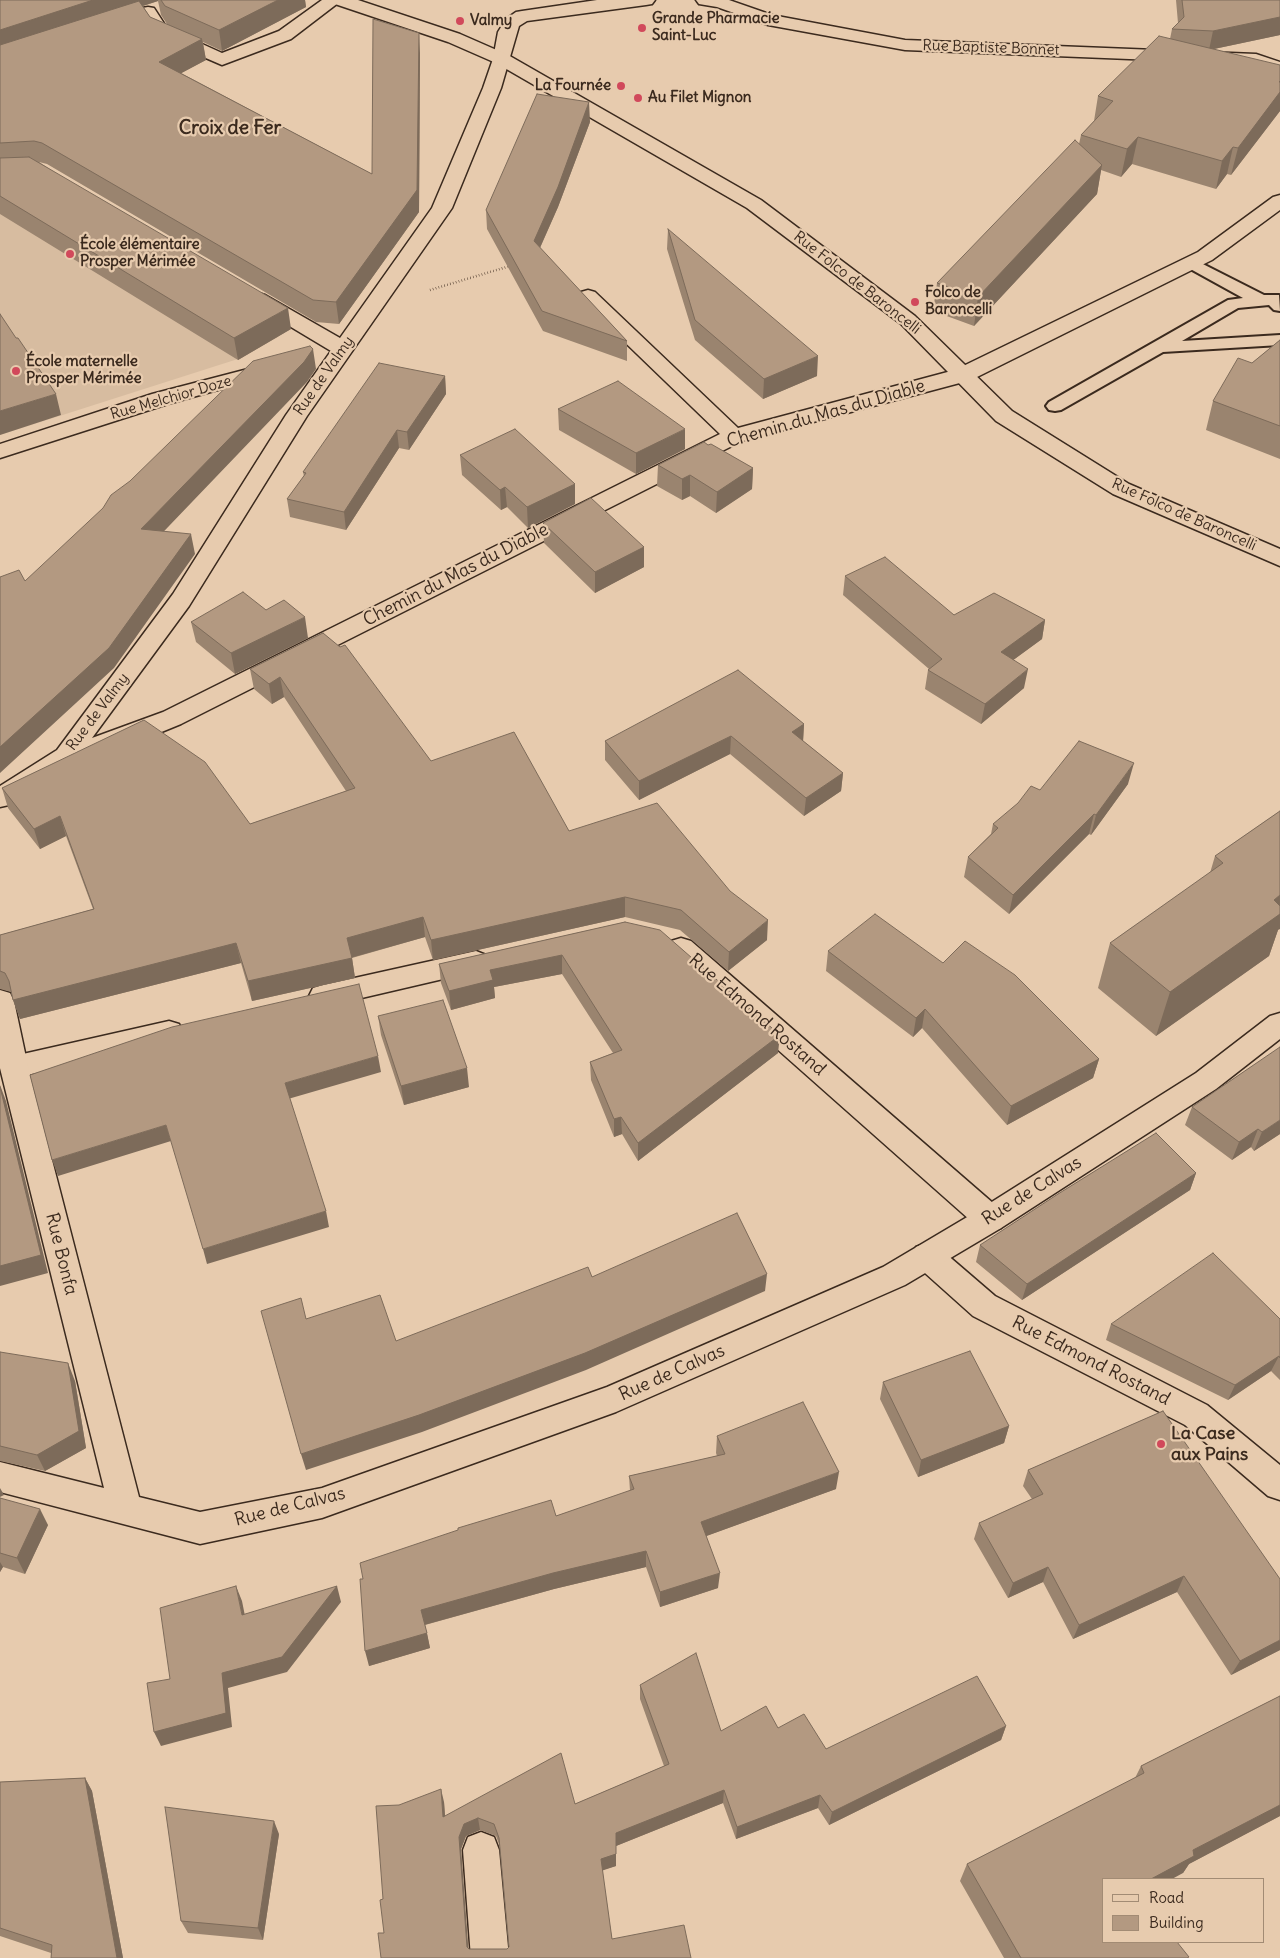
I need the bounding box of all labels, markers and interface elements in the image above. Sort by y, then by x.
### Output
place label: Grande Pharmacie Saint-Luc [652,10,780,45]
place label: Valmy [470,12,512,30]
marker: Valmy [454,15,466,27]
marker: Grande Pharmacie Saint-Luc [636,22,648,34]
street label: Rue Baptiste Bonnet [922,37,1060,59]
place label: La Fournée [535,77,611,95]
marker: La Fournée [615,80,627,92]
place label: Au Filet Mignon [648,89,752,107]
marker: Au Filet Mignon [632,92,644,104]
district label: Croix de Fer [179,118,281,140]
street label: Rue Folco de Baroncelli [790,228,924,338]
place label: École élémentaire Prosper Mérimée [80,236,200,271]
marker: École élémentaire Prosper Mérimée [64,248,76,260]
place label: Folco de Baroncelli [925,284,992,319]
marker: Folco de Baroncelli [909,296,921,308]
street label: Rue de Valmy [290,333,358,419]
place label: École maternelle Prosper Mérimée [26,353,142,388]
marker: École maternelle Prosper Mérimée [10,365,22,377]
street label: Rue Melchior Doze [108,372,234,424]
street label: Chemin du Mas du Diable [724,375,928,453]
street label: Rue Folco de Baroncelli [1109,475,1259,555]
street label: Chemin du Mas du Diable [360,519,552,631]
street label: Rue de Valmy [63,670,133,754]
street label: Rue Edmond Rostand [684,950,830,1080]
street label: Rue de Calvas [978,1152,1086,1230]
street label: Rue Bonfa [40,1211,82,1297]
street label: Rue Edmond Rostand [1008,1312,1174,1410]
street label: Rue de Calvas [616,1340,728,1406]
place label: La Case aux Pains [1171,1423,1248,1466]
marker: La Case aux Pains [1155,1438,1167,1450]
street label: Rue de Calvas [232,1483,348,1531]
legend [1102,1878,1265,1943]
text: Road [1149,1888,1184,1907]
text: Building [1149,1913,1204,1932]

